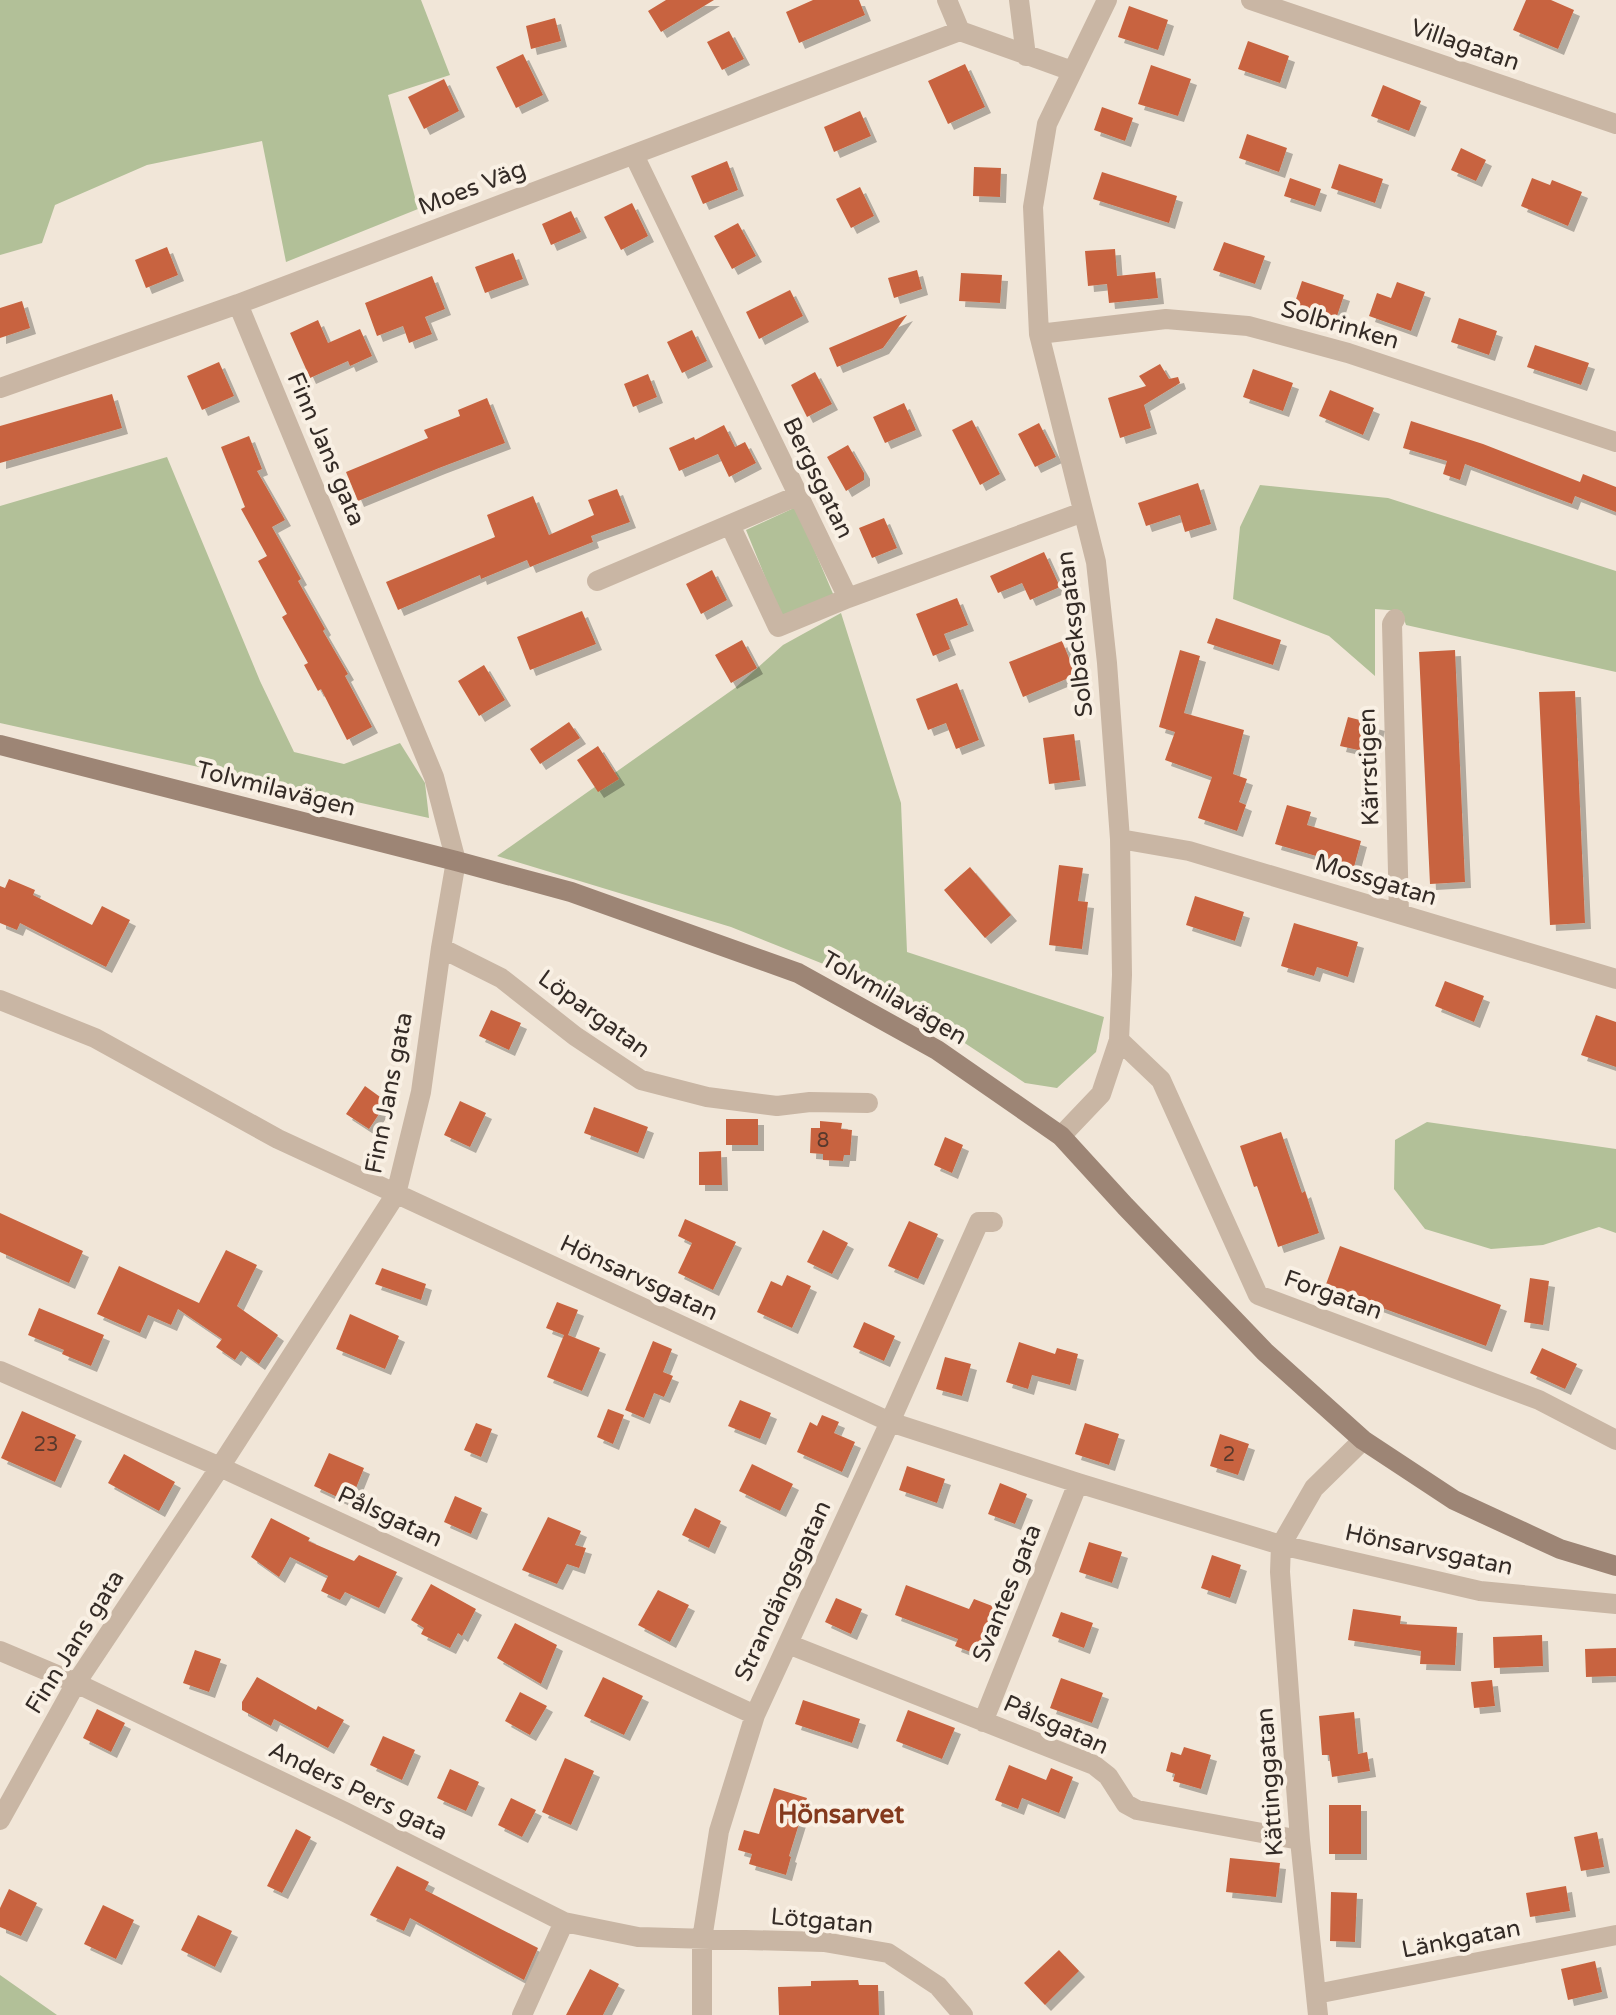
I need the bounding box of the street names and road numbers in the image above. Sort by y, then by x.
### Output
street label: Villagatan [1407,13,1523,77]
street label: Moes Väg [414,154,530,222]
street label: Solbrinken [1278,294,1402,356]
street label: Finn Jans gata [281,368,371,530]
street label: Bergsgatan [776,413,860,543]
street label: Solbacksgatan [1050,549,1100,719]
street label: Kärrstigen [1352,708,1386,826]
street label: Tolvmilavägen [193,755,359,823]
street label: Mossgatan [1311,848,1441,912]
street label: Tolvmilavägen [816,945,972,1051]
street label: Löpargatan [532,964,656,1064]
street label: Finn Jans gata [359,1010,419,1176]
street label: Hönsarvsgatan [555,1229,723,1327]
street label: Forgatan [1280,1264,1386,1326]
street label: Pålsgatan [333,1480,447,1554]
street label: Strandängsgatan [728,1496,838,1686]
street label: Hönsarvsgatan [1342,1518,1516,1582]
street label: Svantes gata [966,1520,1048,1666]
street label: Finn Jans gata [19,1565,131,1719]
street label: Pålsgatan [999,1689,1113,1761]
street label: Kättinggatan [1250,1707,1290,1857]
street label: Anders Pers gata [264,1735,452,1847]
street label: Lötgatan [769,1902,875,1940]
street label: Länkgatan [1399,1913,1523,1965]

